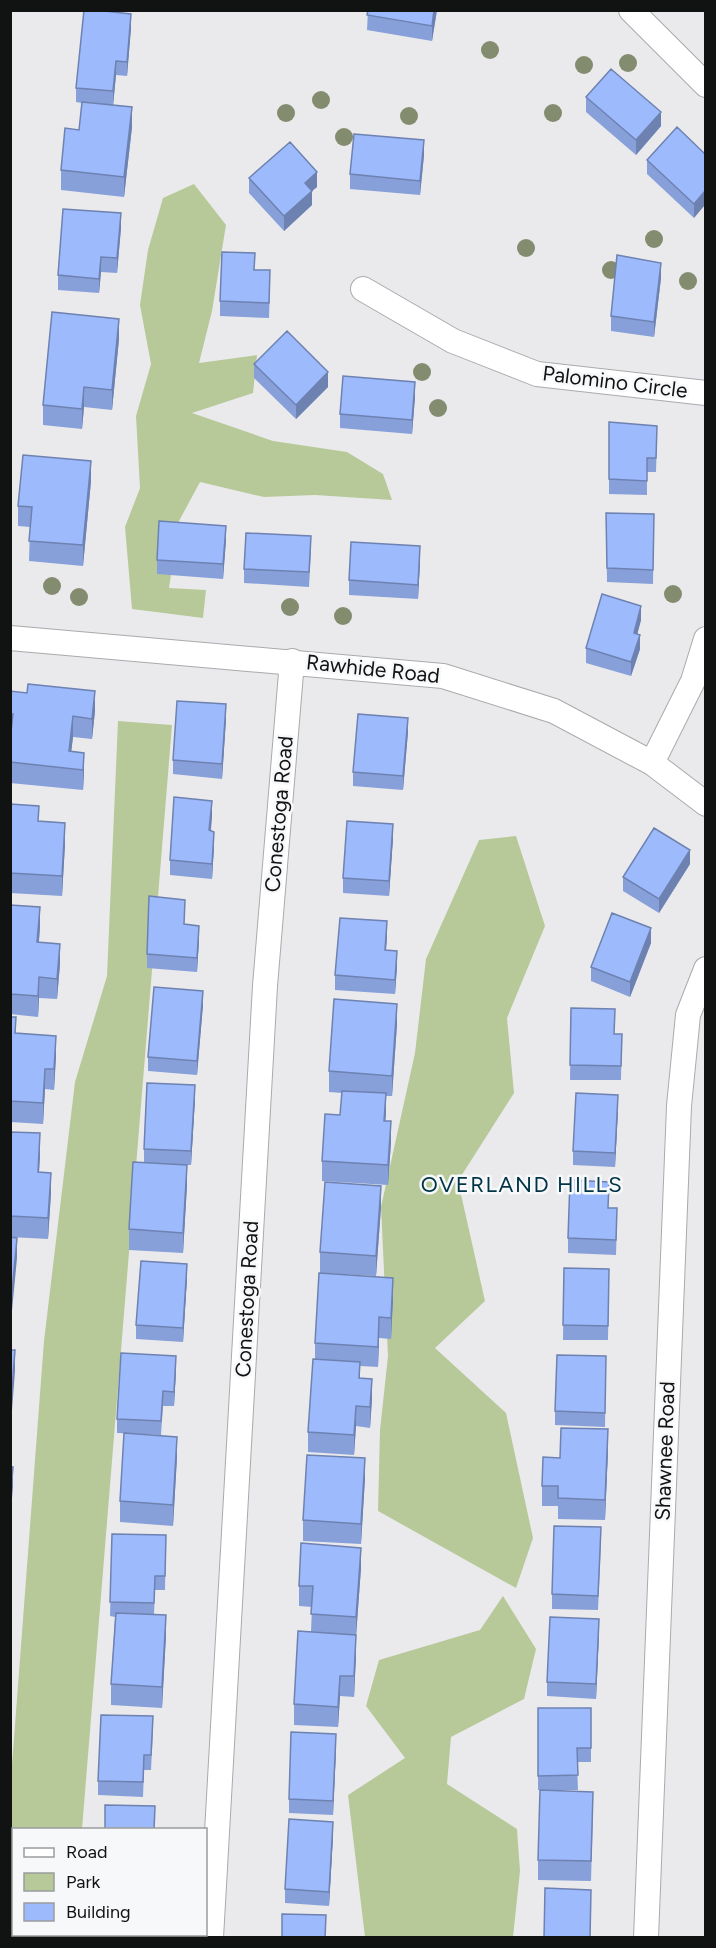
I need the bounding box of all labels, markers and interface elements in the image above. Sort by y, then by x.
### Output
street label: Palomino Circle [541,360,689,403]
street label: Rawhide Road [305,649,441,688]
street label: Conestoga Road [259,735,298,893]
district label: OVERLAND HILLS [421,1171,623,1198]
street label: Conestoga Road [230,1220,263,1378]
street label: Shawnee Road [650,1381,679,1521]
legend [12,1828,207,1936]
text: Road [66,1841,107,1863]
text: Park [66,1871,101,1893]
text: Building [66,1901,131,1923]

